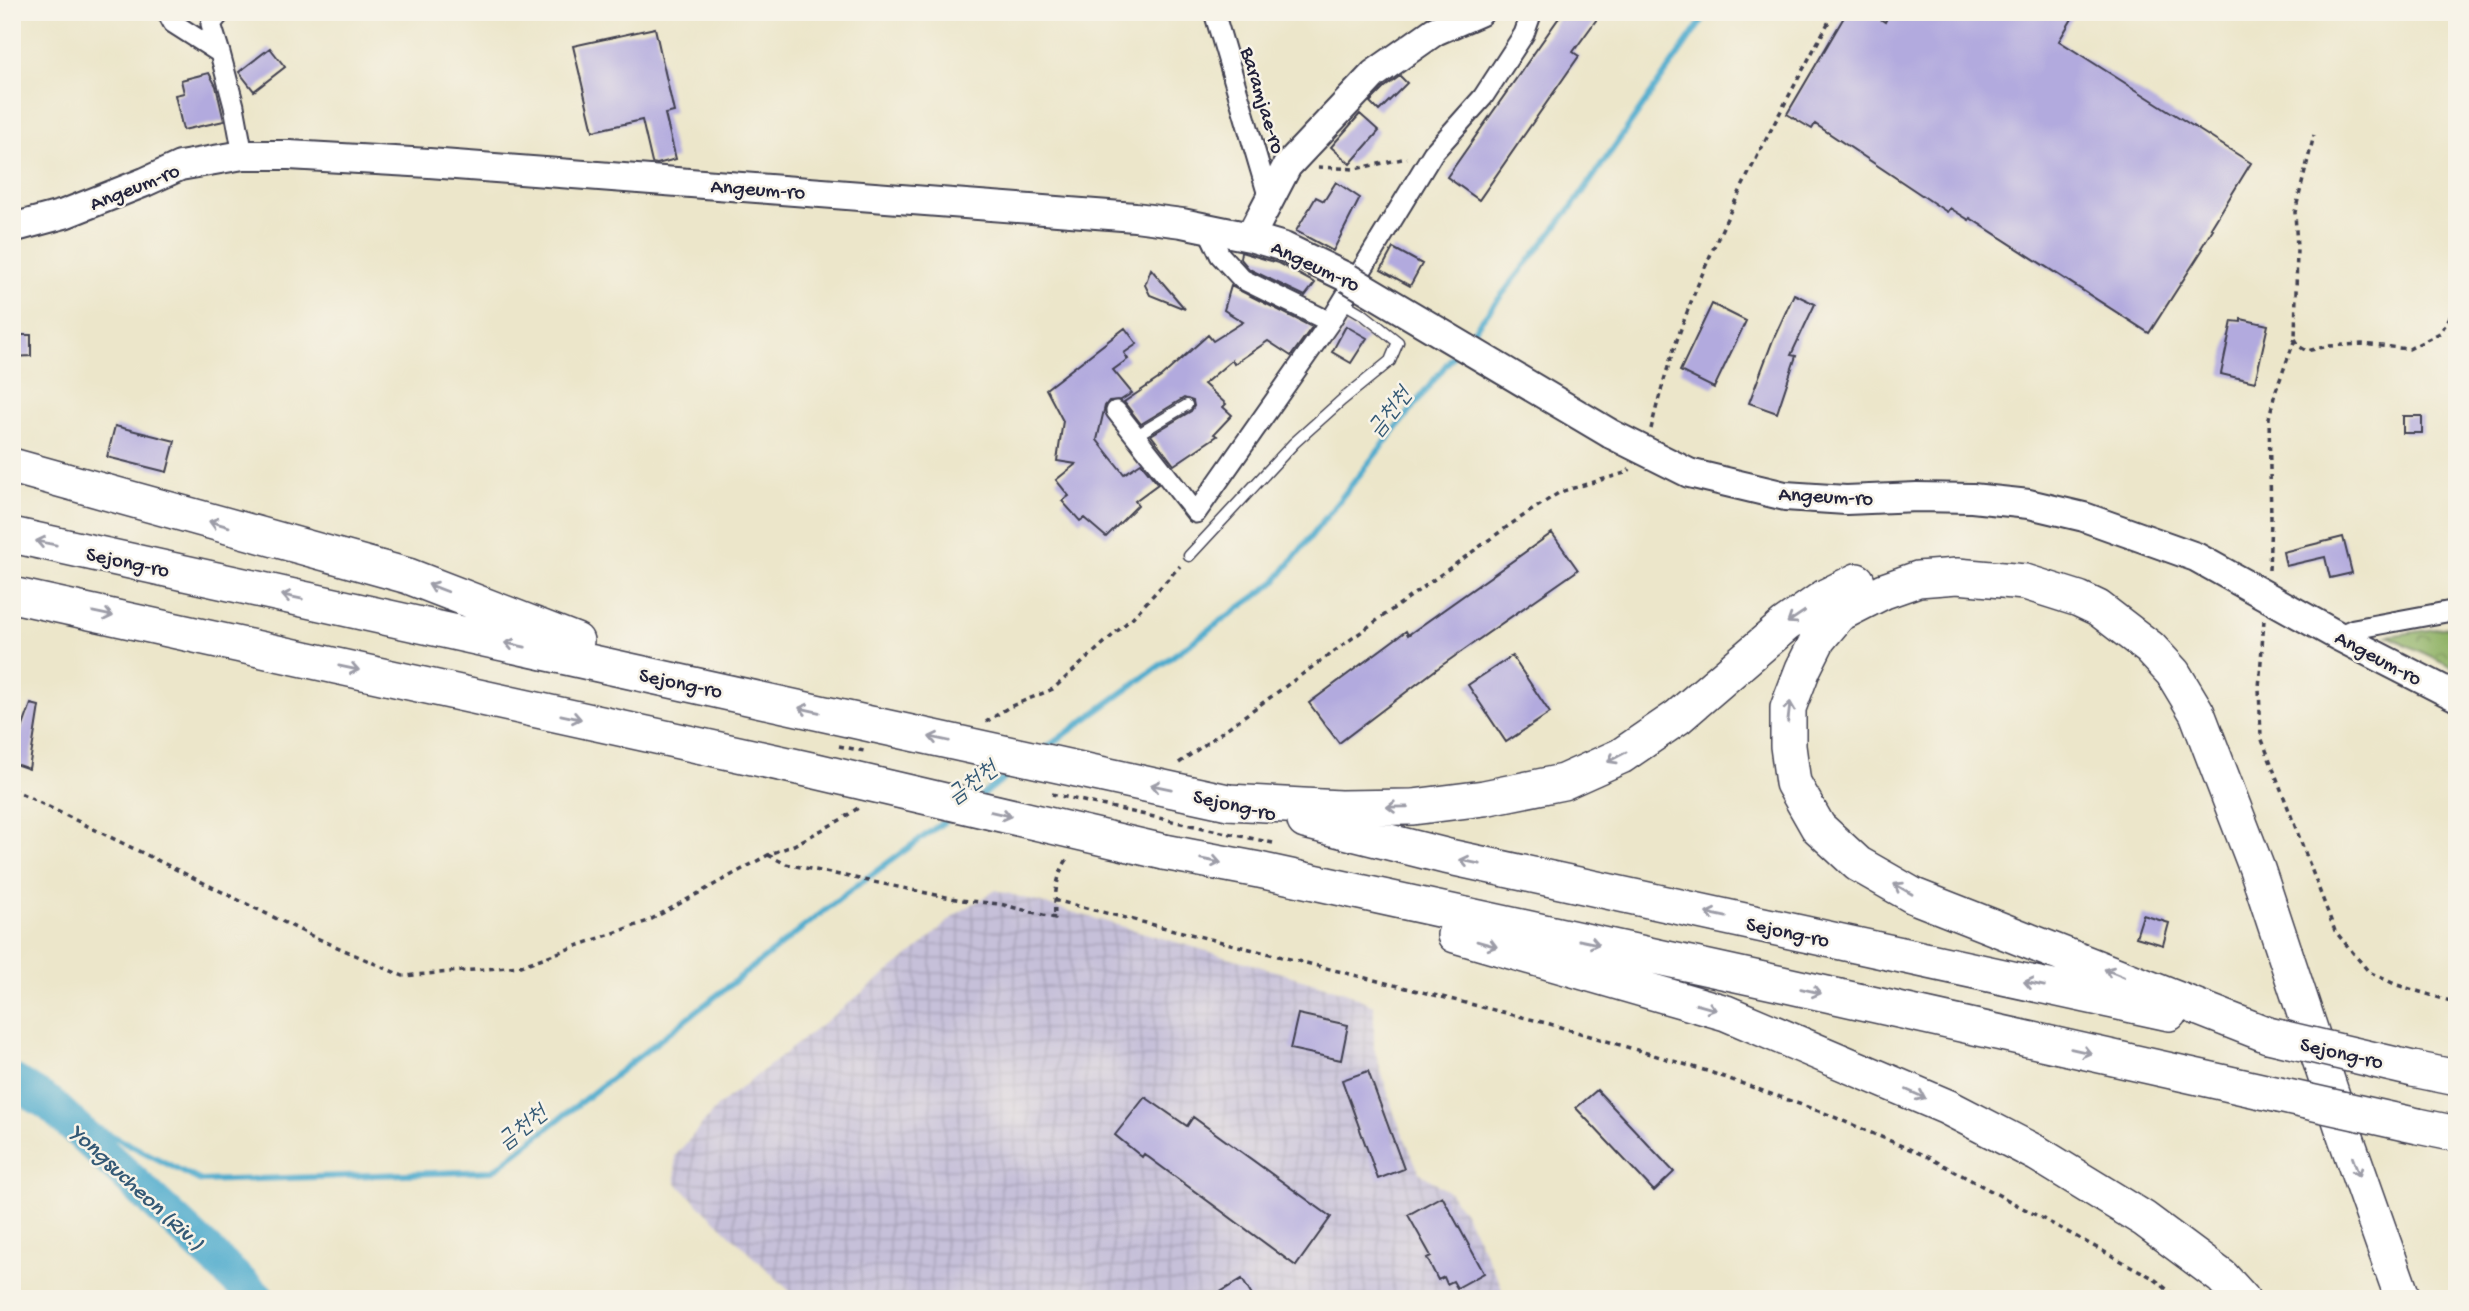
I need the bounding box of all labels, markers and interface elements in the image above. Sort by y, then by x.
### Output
street label: Baramjae-ro [1232,44,1289,157]
street label: Angeum-ro [87,160,184,219]
street label: Angeum-ro [710,176,806,207]
street label: Angeum-ro [1266,237,1363,300]
water label: 금천천 [1363,381,1420,443]
street label: Angeum-ro [1778,484,1874,513]
one-way arrow [208,517,231,530]
one-way arrow [35,535,58,549]
street label: Sejong-ro [83,543,171,585]
one-way arrow [427,580,449,593]
one-way arrow [282,589,304,602]
one-way arrow [91,608,114,622]
one-way arrow [1787,610,1806,624]
street label: Angeum-ro [2330,627,2425,693]
one-way arrow [504,638,527,652]
one-way arrow [337,662,360,676]
street label: Sejong-ro [636,664,724,706]
one-way arrow [1783,702,1796,724]
one-way arrow [798,703,821,716]
one-way arrow [559,711,582,725]
one-way arrow [928,732,951,745]
one-way arrow [1607,751,1628,764]
water label: 금천천 [943,755,1005,811]
one-way arrow [1150,780,1173,794]
street label: Sejong-ro [1190,786,1278,829]
one-way arrow [1386,800,1409,814]
one-way arrow [990,808,1012,821]
one-way arrow [1459,854,1482,868]
one-way arrow [1199,855,1222,868]
one-way arrow [1893,882,1913,896]
one-way arrow [1705,908,1728,921]
street label: Sejong-ro [1743,913,1831,955]
one-way arrow [1577,936,1600,949]
one-way arrow [1475,938,1498,951]
one-way arrow [2104,966,2125,979]
one-way arrow [2023,977,2046,990]
one-way arrow [1799,984,1822,998]
one-way arrow [1694,1002,1716,1015]
street label: Sejong-ro [2297,1034,2385,1077]
one-way arrow [2069,1045,2092,1058]
one-way arrow [1905,1088,1926,1101]
water label: 금천천 [493,1099,555,1156]
water label: Yongsucheon (Riv.) [63,1119,209,1258]
one-way arrow [2351,1156,2364,1177]

